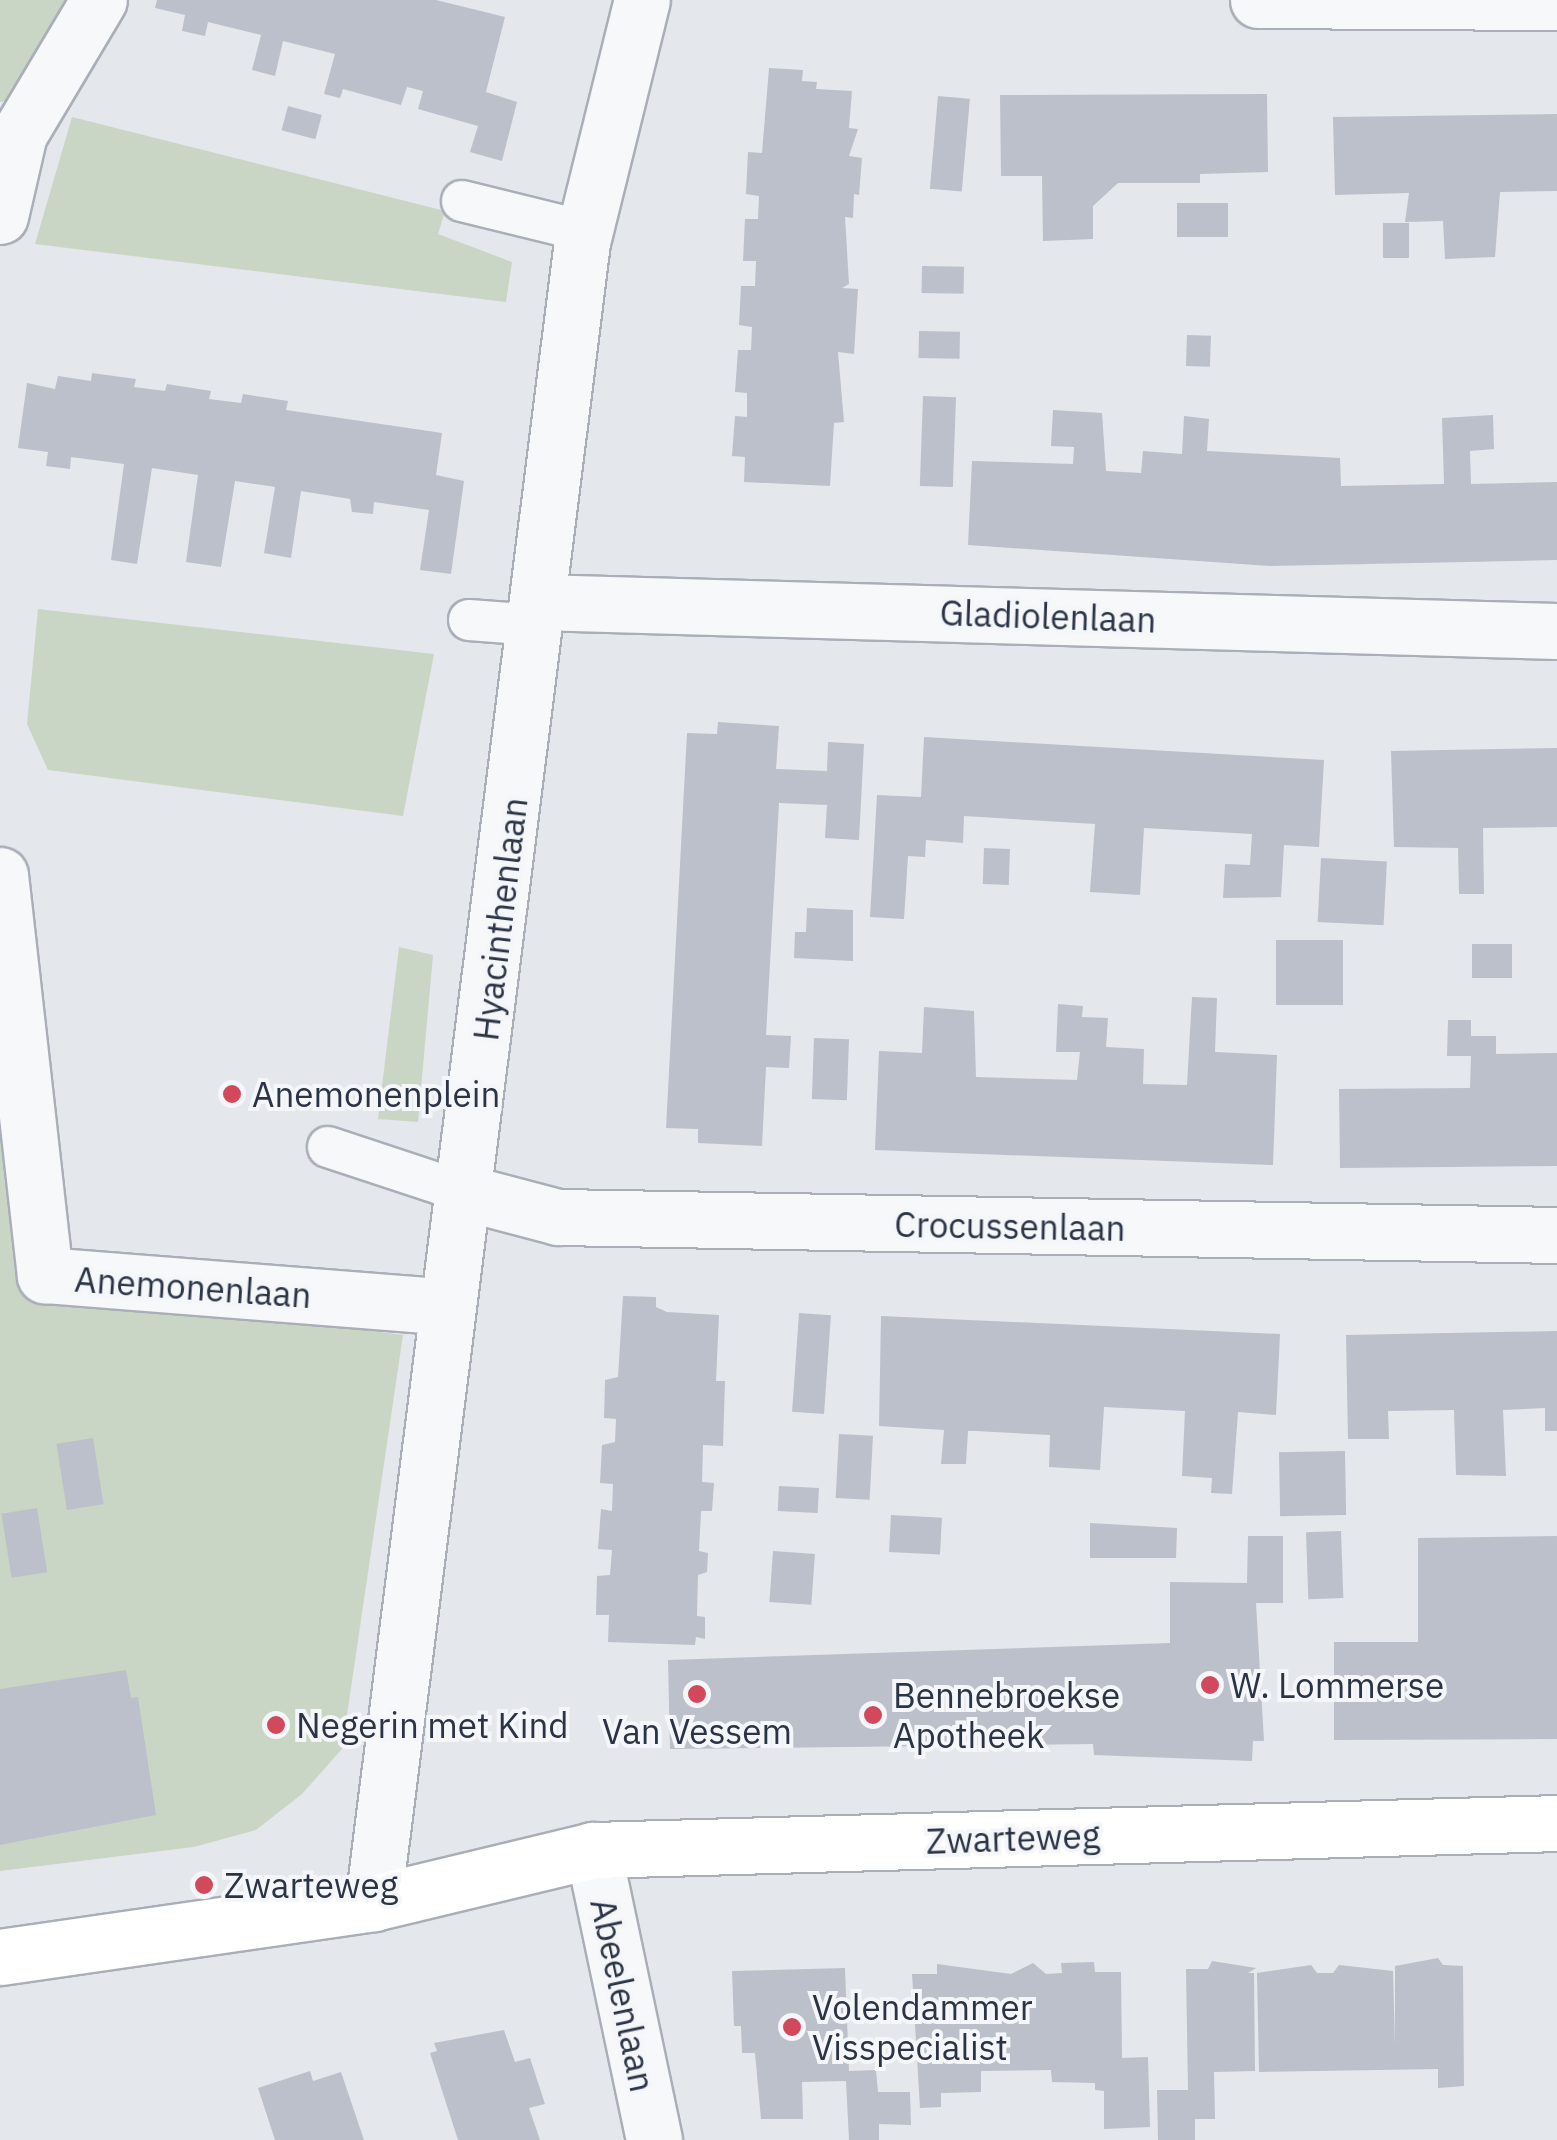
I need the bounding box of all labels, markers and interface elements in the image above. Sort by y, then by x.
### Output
street label: Gladiolenlaan [939,591,1157,641]
street label: Hyacinthenlaan [464,795,536,1043]
place label: Anemonenplein [252,1073,500,1115]
marker: Anemonenplein [221,1083,243,1105]
street label: Crocussenlaan [894,1203,1126,1249]
street label: Anemonenlaan [73,1258,313,1316]
place label: W. Lommerse [1230,1664,1444,1706]
place label: Bennebroekse Apotheek [893,1674,1120,1756]
marker: W. Lommerse [1199,1674,1221,1696]
marker: Van Vessem [686,1683,708,1705]
place label: Negerin met Kind [296,1704,569,1746]
marker: Bennebroekse Apotheek [862,1704,884,1726]
place label: Van Vessem [602,1710,792,1752]
marker: Negerin met Kind [265,1714,287,1736]
street label: Zwarteweg [925,1814,1101,1862]
place label: Zwarteweg [224,1864,398,1906]
marker: Zwarteweg [193,1874,215,1896]
street label: Abeelenlaan [582,1895,664,2095]
place label: Volendammer Visspecialist [812,1986,1033,2068]
marker: Volendammer Visspecialist [781,2016,803,2038]

